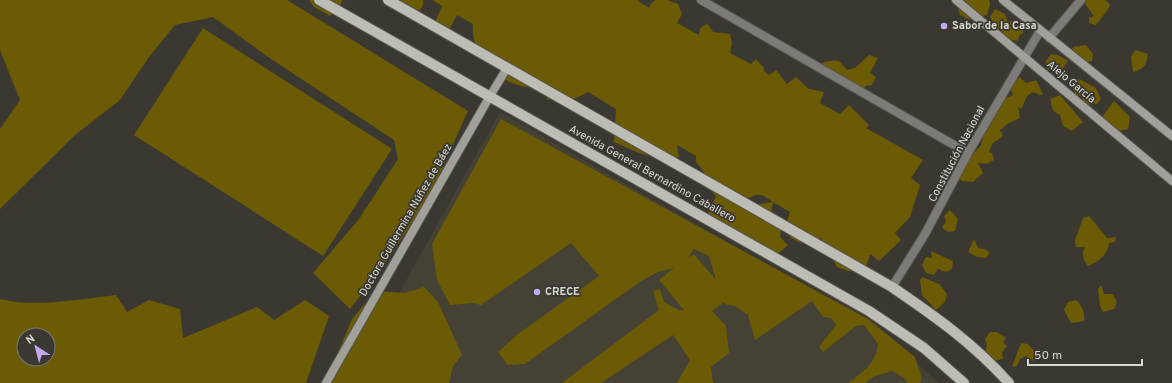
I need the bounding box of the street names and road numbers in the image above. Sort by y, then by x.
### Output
street label: Alejo García [1044,58,1098,107]
street label: Constitución Nacional [926,103,988,205]
street label: Avenida General Bernardino Caballero [566,122,738,226]
street label: Doctora Guillermina Núñez de Báez [356,141,456,299]

